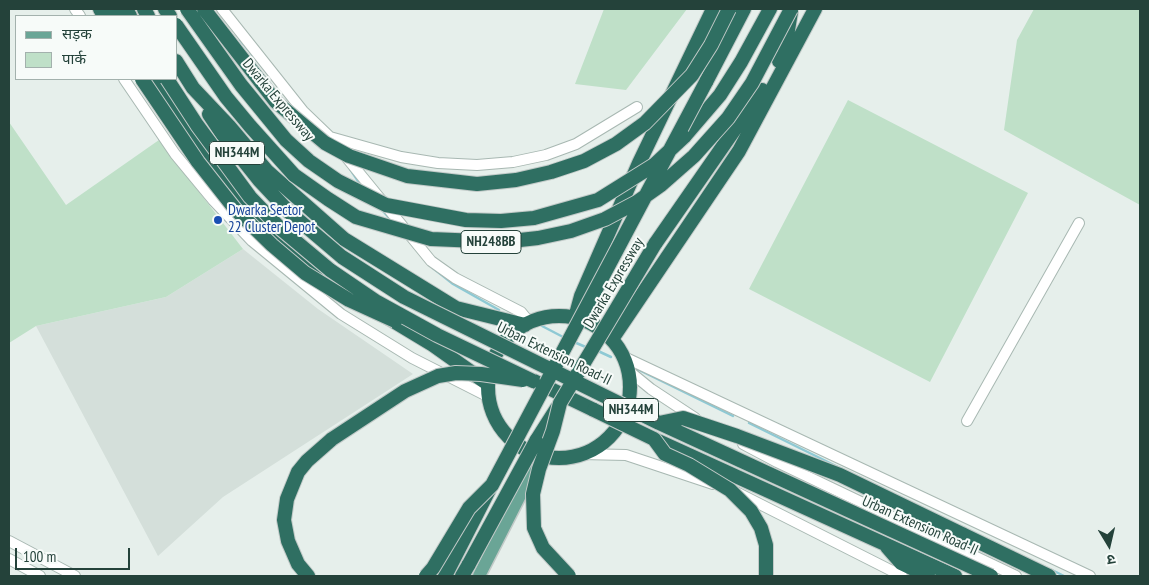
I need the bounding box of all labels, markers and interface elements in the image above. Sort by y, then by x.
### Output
legend [15,15,178,80]
text: सड़क [62,24,92,43]
text: पार्क [62,49,86,68]
street label: Dwarka Expressway [238,55,318,145]
road number: NH344M [210,142,264,164]
place label: Dwarka Sector 22 Cluster Depot [228,202,315,237]
marker: Dwarka Sector 22 Cluster Depot [212,214,224,226]
road number: NH248BB [461,230,521,253]
street label: Dwarka Expressway [580,235,648,331]
street label: Urban Extension Road-II [494,318,614,390]
road number: NH344M [604,398,658,422]
street label: Urban Extension Road-II [859,492,981,560]
north arrow [1084,520,1134,570]
scale bar [18,538,132,570]
text: 100 m [23,547,56,566]
text: उ [1106,550,1117,569]

